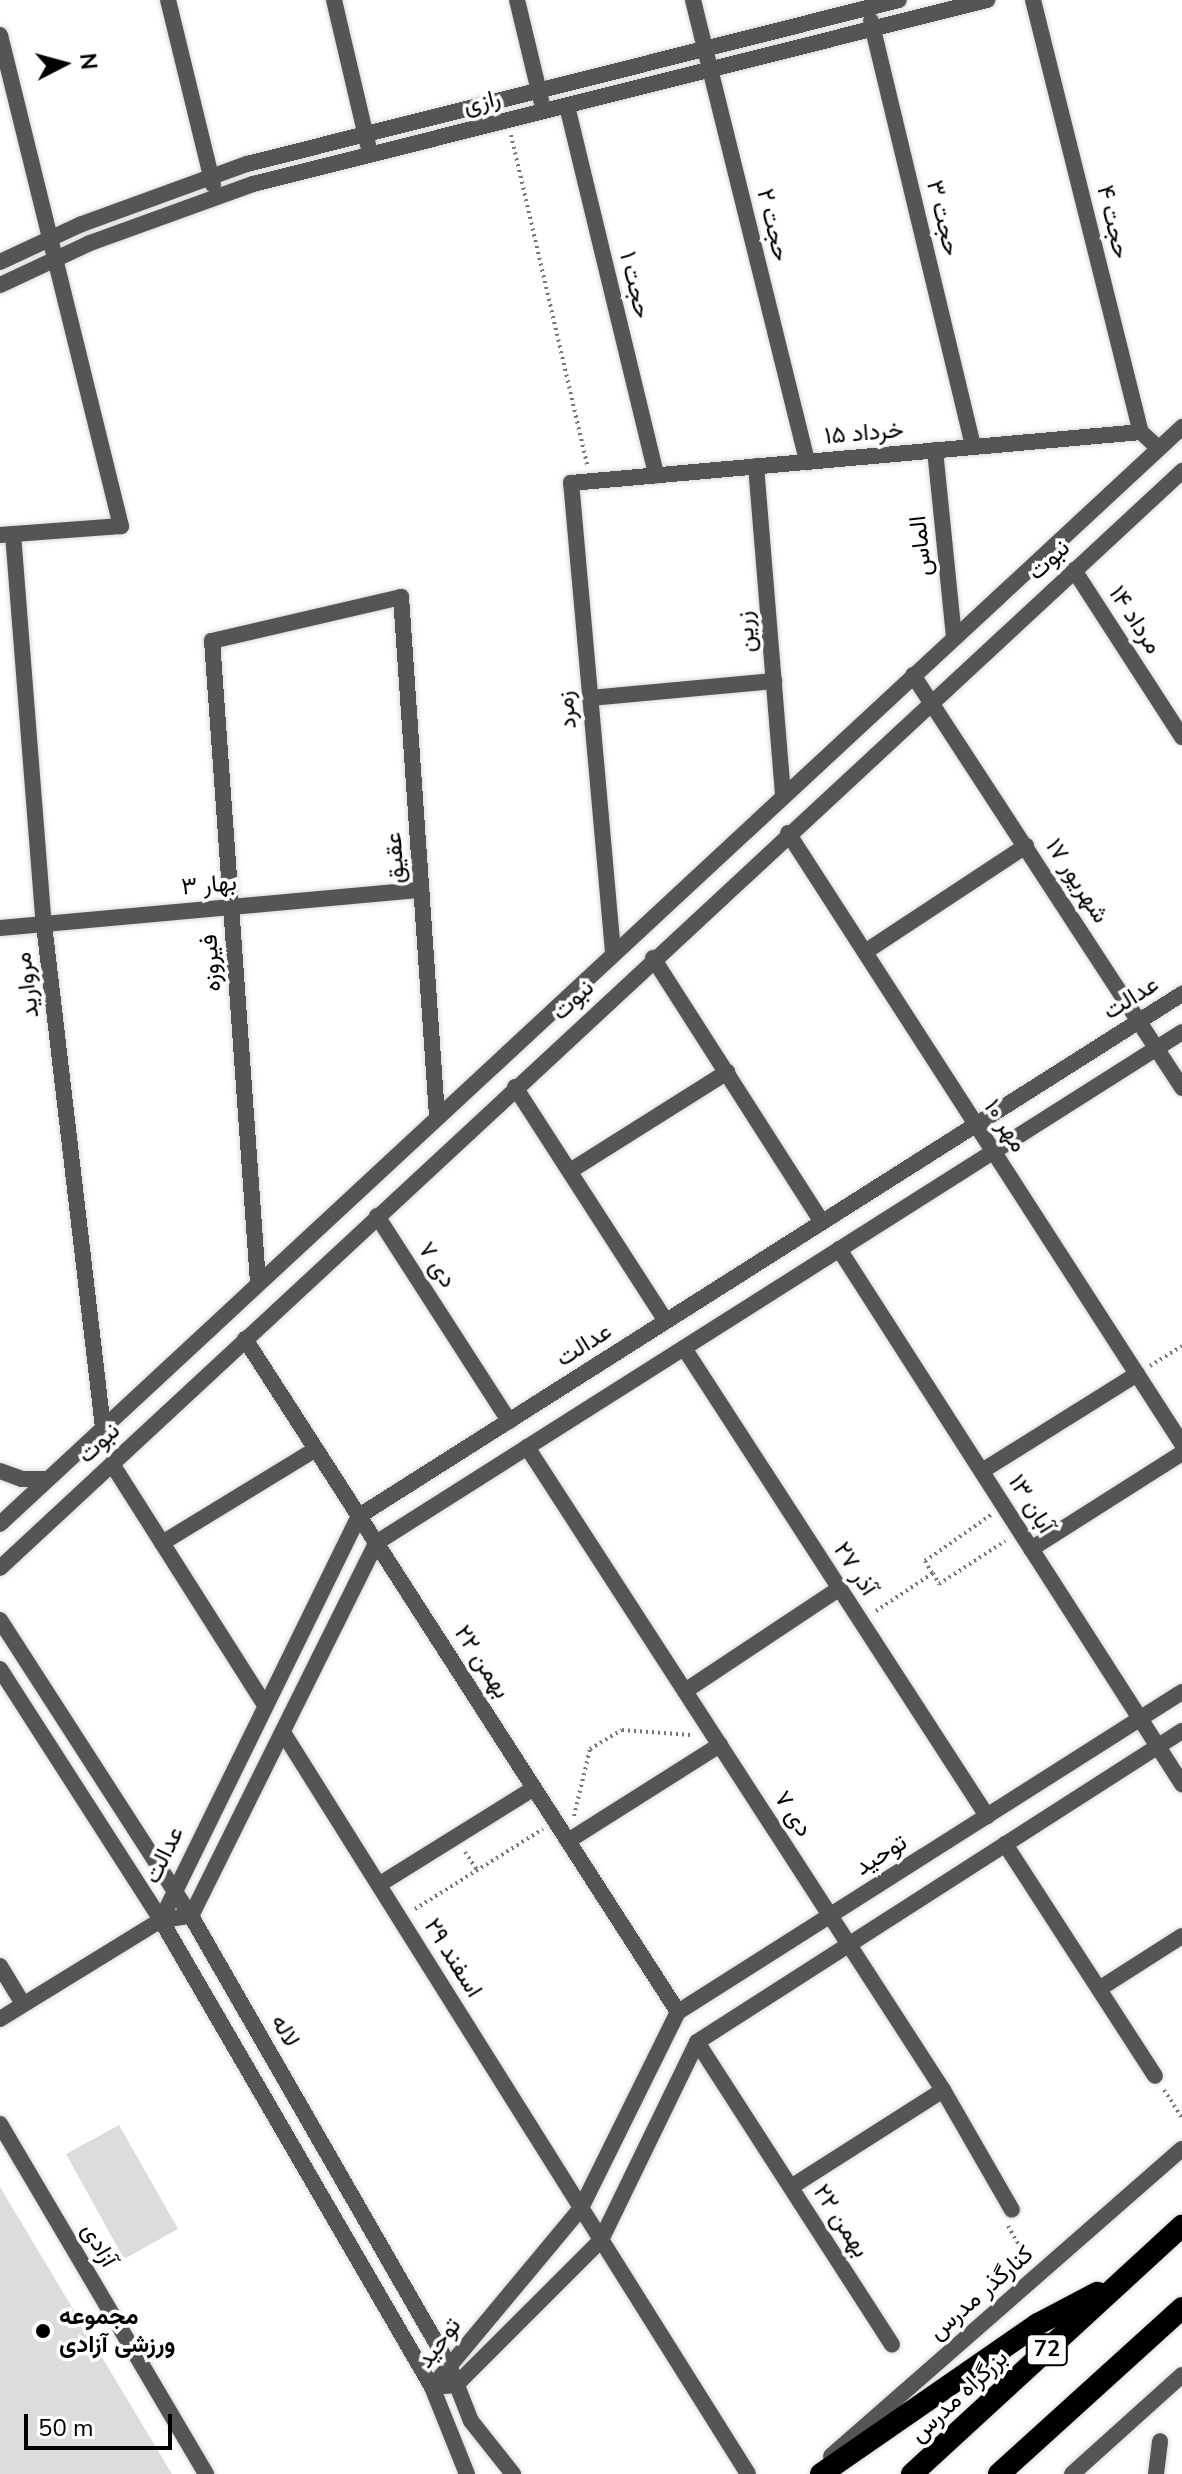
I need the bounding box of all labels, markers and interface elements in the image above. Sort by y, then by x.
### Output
north arrow [24,24,104,104]
text: N [72,52,104,71]
street label: رازی [460,84,504,120]
street label: حجت ۳ [920,177,966,259]
street label: حجت ۴ [1090,182,1136,262]
street label: حجت ۲ [750,186,796,264]
street label: حجت ۱ [613,249,657,321]
street label: ۱۵ خرداد [823,415,905,451]
street label: الماس [903,514,939,578]
street label: نبوت [1022,534,1076,586]
street label: ۱۴ مرداد [1102,580,1168,660]
street label: زرین [730,610,762,654]
street label: زمرد [551,690,583,730]
street label: عقیق [379,831,411,885]
street label: ۱۷ شهریور [1039,833,1115,929]
street label: بهار ۳ [180,868,238,902]
street label: فیروزه [195,933,227,993]
street label: مروارید [9,950,45,1020]
street label: عدالت [1098,970,1164,1026]
street label: نبوت [546,974,600,1026]
street label: ۱۰ مهر [977,1094,1033,1158]
street label: ۷ دی [412,1237,462,1293]
street label: عدالت [551,1317,617,1373]
street label: نبوت [72,1417,126,1469]
street label: ۱۳ آبان [1002,1469,1060,1539]
street label: ۲۷ آذر [827,1537,883,1601]
street label: ۲۲ بهمن [448,1620,516,1704]
street label: ۷ دی [768,1786,818,1842]
street label: عدالت [138,1822,190,1888]
street label: توحید [850,1828,912,1882]
street label: ۲۹ اسفند [418,1913,488,2003]
street label: لاله [264,2010,306,2052]
street label: ۲۲ بهمن [807,2179,875,2263]
street label: آزادی [75,2218,123,2272]
street label: کنارگذر مدرس [923,2240,1039,2346]
place label: مجموعه ورزشی آزادی [59,2303,176,2359]
street label: توحید [411,2312,467,2374]
marker: مجموعه ورزشی آزادی [34,2322,52,2340]
road number: 72 [1025,2332,1069,2368]
street label: بزرگراه مدرس [904,2343,1014,2449]
scale bar [28,2398,176,2448]
text: 50 m [38,2412,94,2444]

